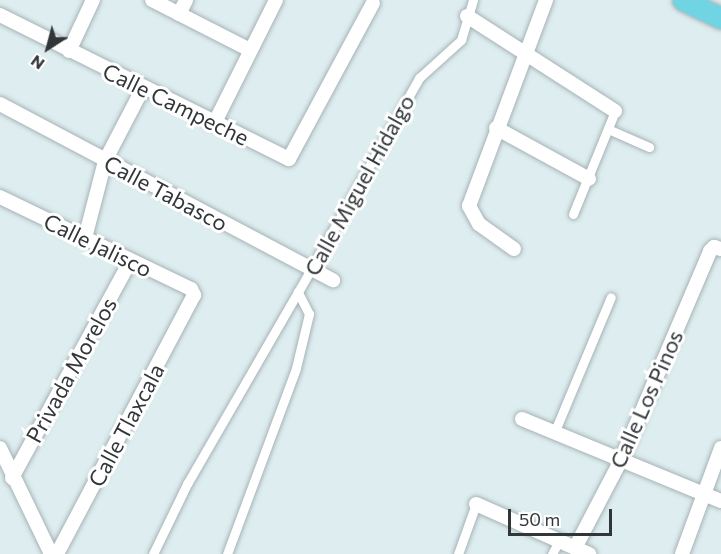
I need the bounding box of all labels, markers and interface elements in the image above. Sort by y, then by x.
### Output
north arrow [18,18,78,78]
text: N [27,52,48,74]
street label: Calle Campeche [99,57,253,151]
street label: Calle Miguel Hidalgo [298,90,420,280]
street label: Calle Tabasco [100,149,232,237]
street label: Calle Jalisco [40,208,156,282]
street label: Privada Morelos [20,293,122,447]
street label: Calle Los Pinos [604,326,688,472]
street label: Calle Tlaxcala [83,359,169,491]
scale bar [511,497,614,535]
text: 50 m [519,508,560,530]

